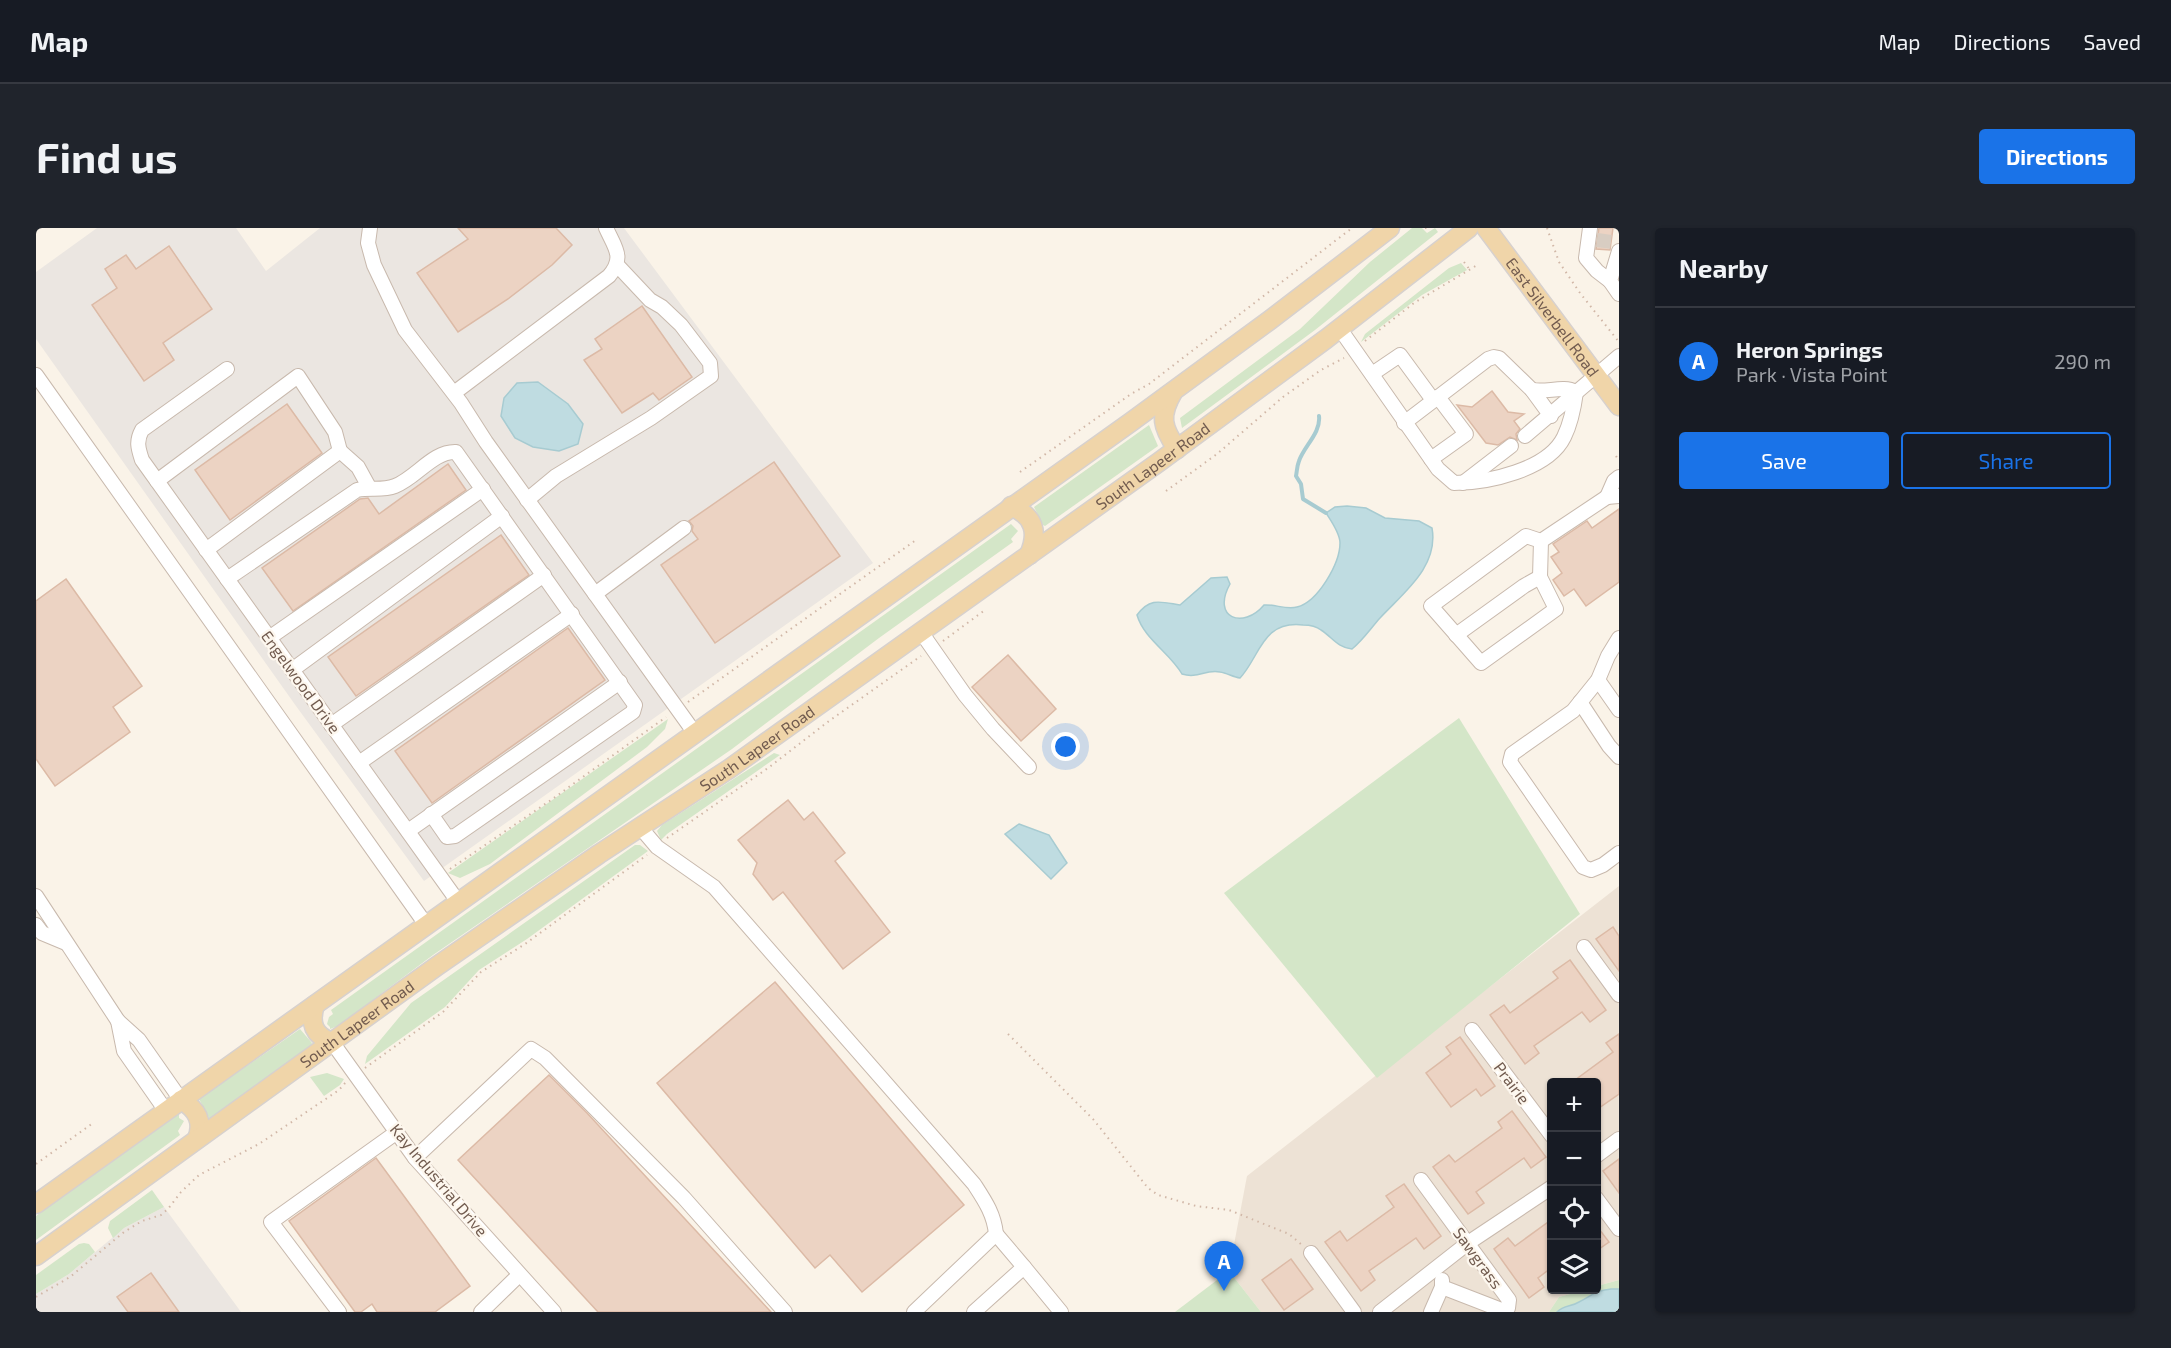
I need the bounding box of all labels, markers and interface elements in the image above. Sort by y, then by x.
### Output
text: Map [30,24,88,58]
text: Map [1878,29,1921,54]
text: Directions [1954,29,2050,54]
text: Saved [2083,29,2141,54]
button: Directions [1979,129,2135,184]
text: Find us [36,131,178,181]
text: Nearby [1679,252,1768,283]
street label: East Silverbell Road [1502,253,1603,380]
text: Heron Springs [1736,336,1883,362]
text: A [1692,349,1705,373]
text: 290 m [2054,349,2111,373]
text: Park · Vista Point [1736,362,1887,386]
street label: South Lapeer Road [1092,418,1213,513]
button: Save [1679,432,1889,489]
button: Share [1901,432,2111,489]
street label: Engelwood Drive [258,627,345,737]
street label: South Lapeer Road [696,701,818,795]
your location [1051,732,1080,761]
street label: South Lapeer Road [296,976,417,1071]
street label: Prairie [1490,1058,1534,1107]
map controls [1547,1078,1601,1294]
button: + [1547,1078,1601,1132]
street label: Kay Industrial Drive [387,1120,492,1240]
button: − [1547,1132,1601,1186]
button: locate [1547,1186,1601,1240]
street label: Sawgrass [1450,1223,1507,1292]
button: layers [1547,1240,1601,1294]
pin: A [1204,1242,1244,1291]

